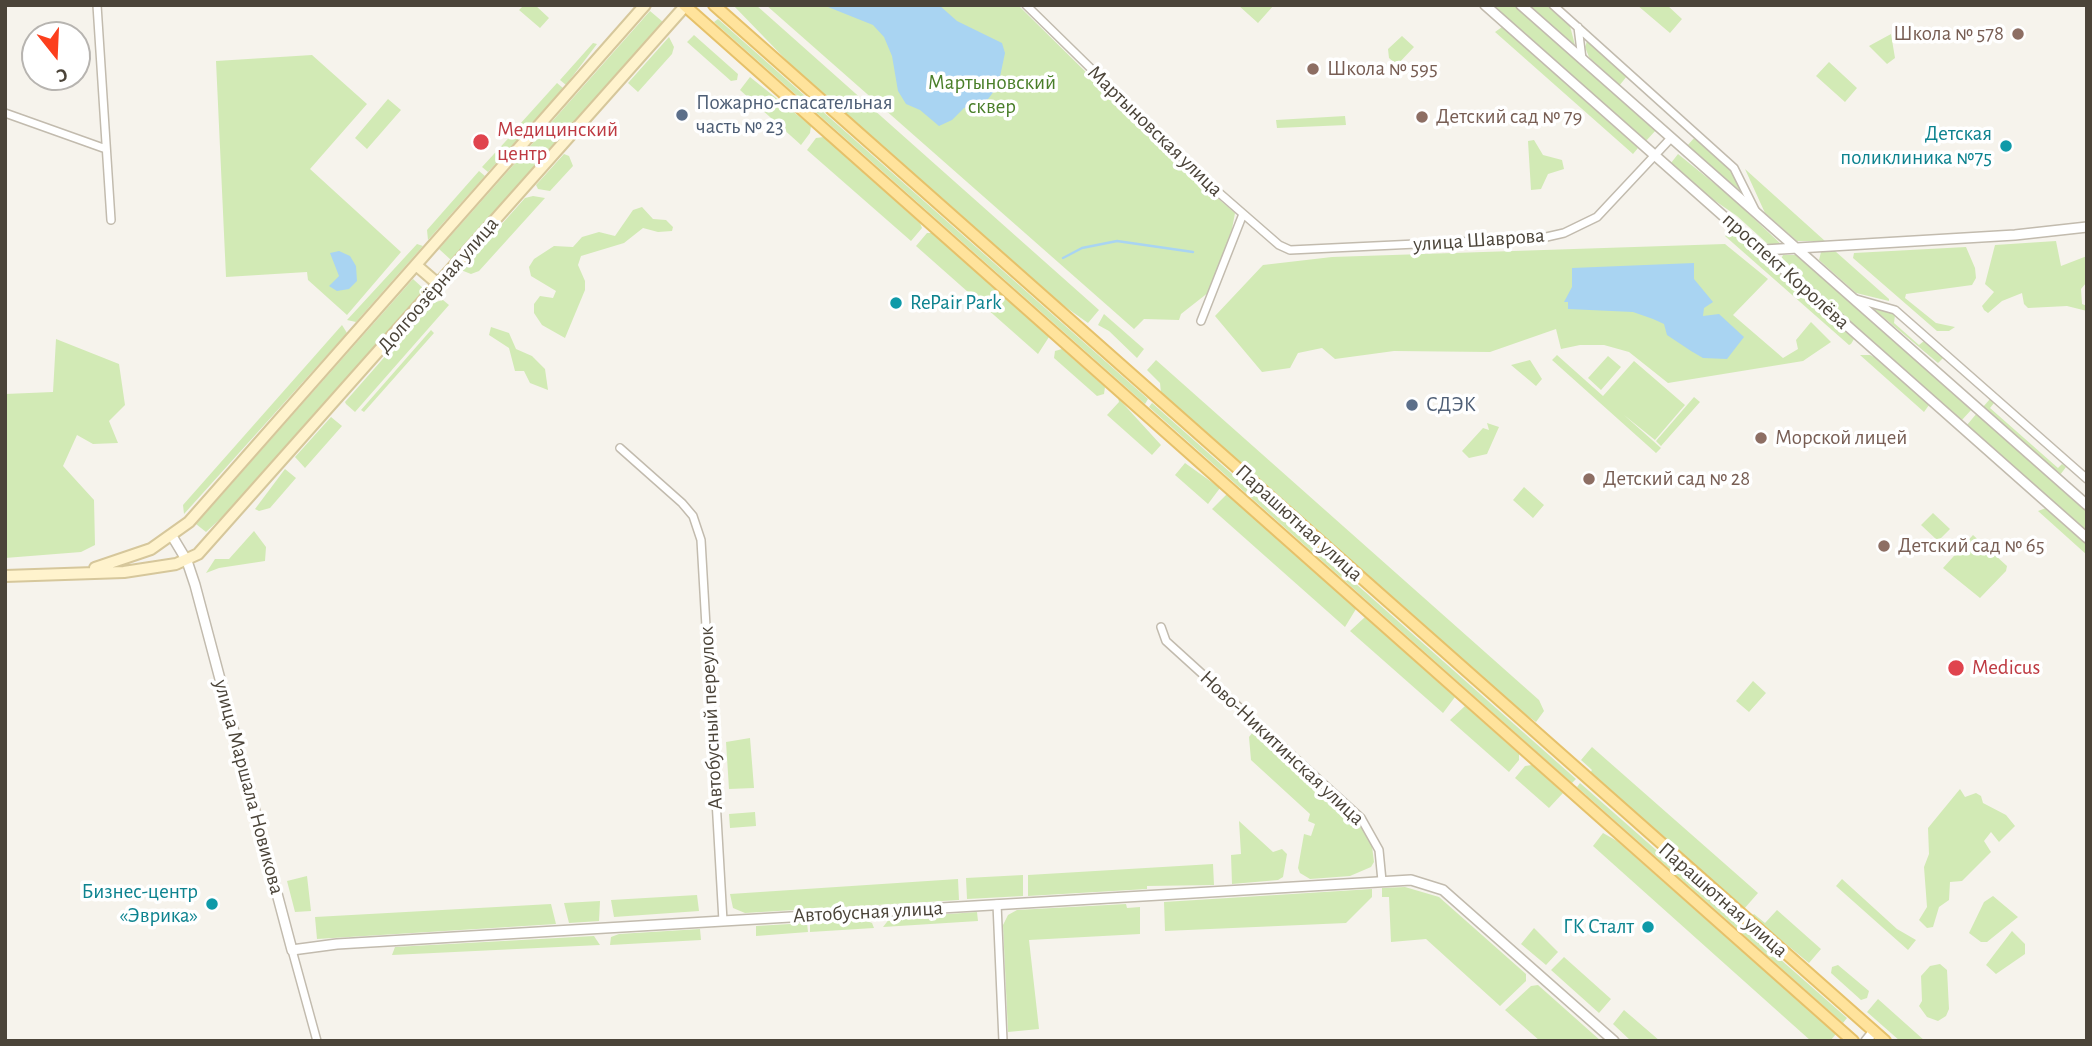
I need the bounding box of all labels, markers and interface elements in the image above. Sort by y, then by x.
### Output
north arrow [21,21,91,91]
place label: Школа № 578 [1893,21,2004,47]
marker: Школа № 578 [2010,26,2026,42]
place label: Школа № 595 [1327,56,1438,82]
street label: Мартыновская улица [1082,60,1228,202]
marker: Школа № 595 [1305,61,1321,77]
text: С [54,64,70,85]
park label: Мартыновский сквер [928,70,1056,120]
place label: Пожарно-спасательная часть № 23 [696,90,892,140]
place label: Детский сад № 79 [1436,104,1582,130]
marker: Пожарно-спасательная часть № 23 [674,107,690,123]
marker: Детский сад № 79 [1414,109,1430,125]
place label: Медицинский центр [497,117,618,167]
place label: Детская поликлиника №75 [1840,121,1992,171]
marker: Медицинский центр [471,132,491,152]
marker: Детская поликлиника №75 [1998,138,2014,154]
street label: проспект Королёва [1717,207,1855,335]
street label: Долгоозёрная улица [372,212,504,358]
street label: улица Шаврова [1412,223,1546,257]
place label: RePair Park [910,290,1002,316]
marker: RePair Park [888,295,904,311]
place label: СДЭК [1426,392,1476,418]
marker: СДЭК [1404,397,1420,413]
place label: Морской лицей [1775,425,1907,451]
marker: Морской лицей [1753,430,1769,446]
street label: Парашютная улица [1230,459,1368,587]
place label: Детский сад № 28 [1603,466,1750,492]
marker: Детский сад № 28 [1581,471,1597,487]
place label: Детский сад № 65 [1898,533,2044,559]
marker: Детский сад № 65 [1876,538,1892,554]
street label: Автобусный переулок [694,626,728,810]
place label: Medicus [1972,655,2040,681]
marker: Medicus [1946,658,1966,678]
street label: Ново-Никитинская улица [1194,665,1370,831]
street label: улица Маршала Новикова [208,677,290,897]
street label: Парашютная улица [1653,837,1793,963]
place label: Бизнес-центр «Эврика» [81,879,198,929]
street label: Автобусная улица [792,895,944,929]
marker: Бизнес-центр «Эврика» [204,896,220,912]
place label: ГК Сталт [1563,914,1634,940]
marker: ГК Сталт [1640,919,1656,935]

